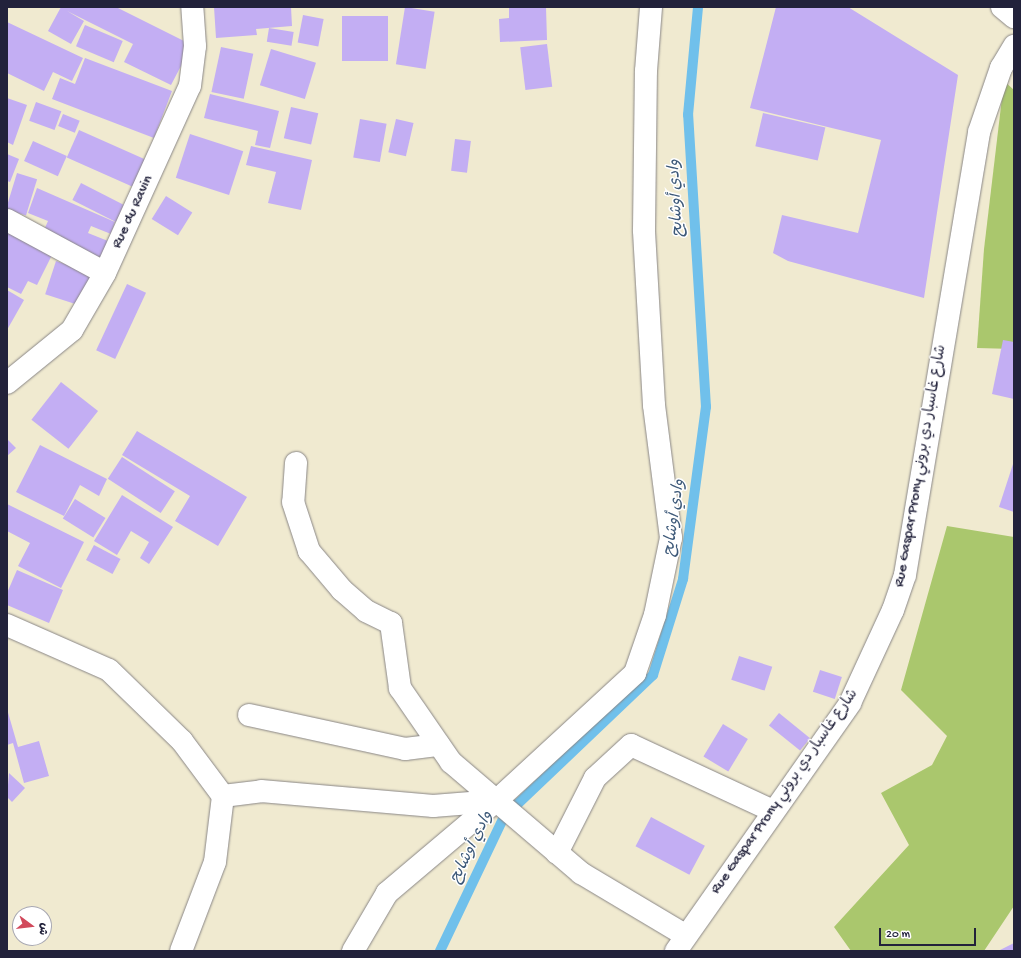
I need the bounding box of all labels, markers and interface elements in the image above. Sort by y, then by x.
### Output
water label: وادي أوشايح [666,159,690,237]
street label: Rue du Ravin [108,173,158,251]
street label: Rue Gaspar Prony شارع غاسبار دي بروني [891,343,951,589]
water label: وادي أوشايح [661,478,691,558]
street label: Rue Gaspar Prony شارع غاسبار دي بروني [707,686,863,898]
water label: وادي أوشايح [447,809,499,887]
north arrow [12,906,52,946]
scale bar [881,920,978,946]
text: ش [35,921,50,936]
text: 20 m [886,928,910,942]

